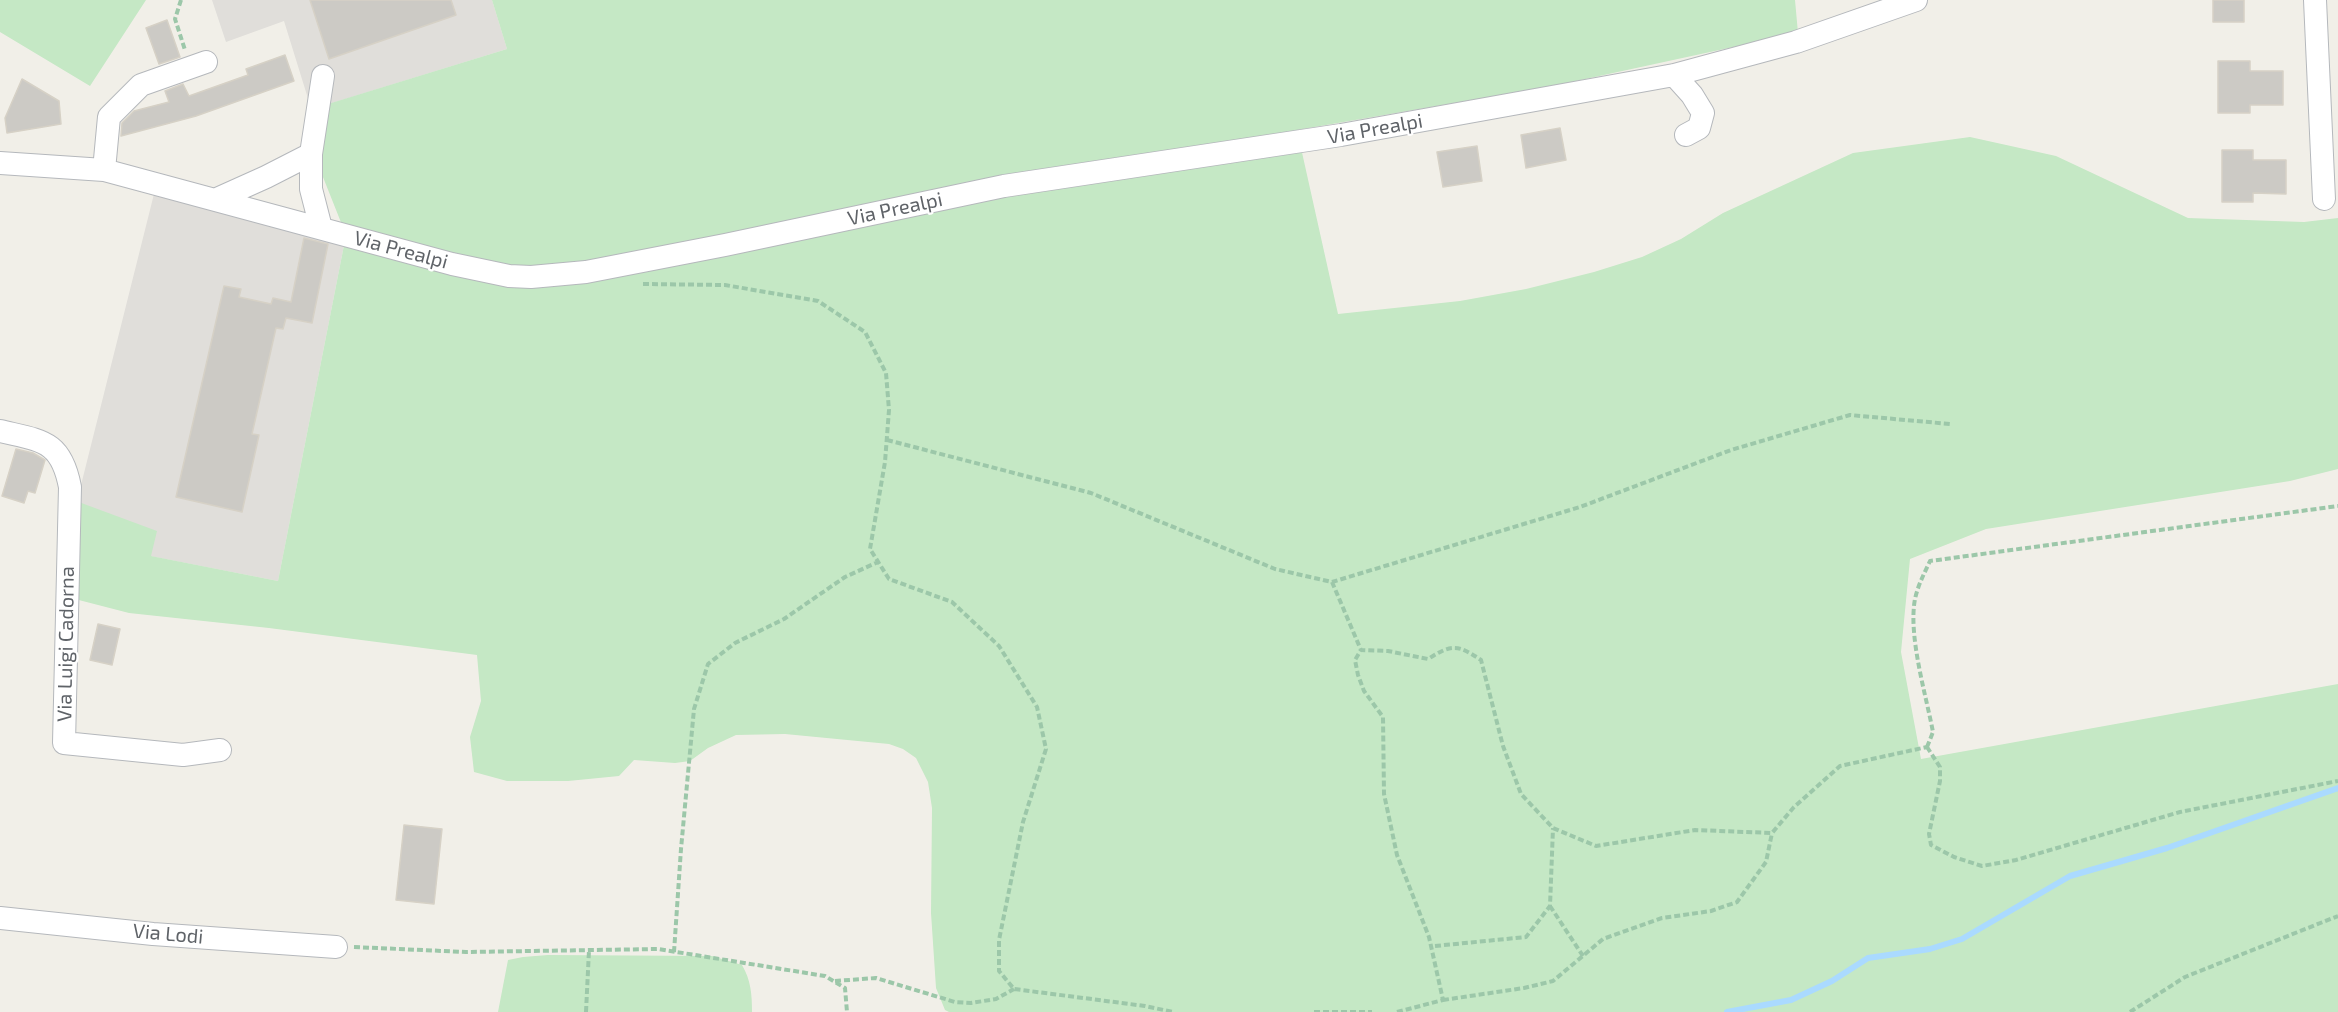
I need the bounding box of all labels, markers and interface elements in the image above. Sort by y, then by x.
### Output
street label: Via Prealpi [1325,109,1425,149]
street label: Via Prealpi [845,187,945,231]
street label: Via Prealpi [351,226,451,274]
street label: Via Luigi Cadorna [53,566,79,722]
street label: Via Lodi [132,919,204,949]

